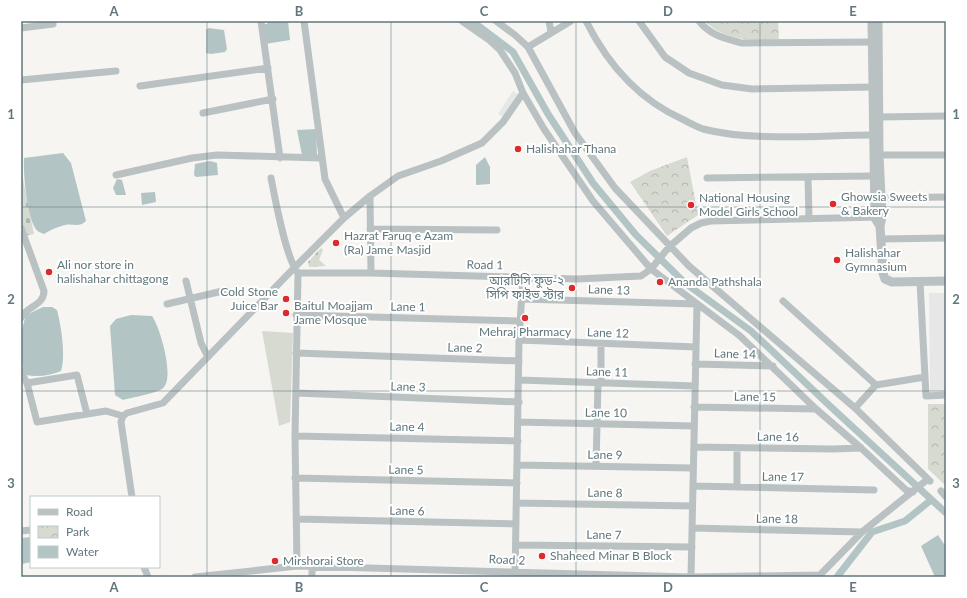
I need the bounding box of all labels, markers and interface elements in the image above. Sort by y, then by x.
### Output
text: A [108,3,119,19]
text: B [295,3,304,19]
text: C [480,3,489,19]
text: D [663,3,673,19]
text: E [849,3,857,19]
text: 1 [7,106,15,122]
text: 1 [952,106,960,122]
place label: Halishahar Thana [526,141,616,156]
marker: Halishahar Thana [513,144,523,154]
place label: Ghowsia Sweets & Bakery [841,189,927,218]
place label: National Housing Model Girls School [699,190,798,219]
marker: Ghowsia Sweets & Bakery [828,199,838,209]
marker: National Housing Model Girls School [686,200,696,210]
place label: Hazrat Faruq e Azam (Ra) Jame Masjid [344,228,453,257]
marker: Hazrat Faruq e Azam (Ra) Jame Masjid [331,238,341,248]
place label: Halishahar Gymnasium [845,245,907,274]
marker: Halishahar Gymnasium [832,255,842,265]
place label: Ali nor store in halishahar chittagong [57,257,168,286]
street label: Road 1 [467,257,503,272]
marker: Ali nor store in halishahar chittagong [44,267,54,277]
place label: আরটিসি ফুড-২ সিপি ফাইভ স্টার [485,273,565,302]
place label: Ananda Pathshala [668,274,762,289]
marker: Ananda Pathshala [655,277,665,287]
street label: Lane 13 [588,281,630,298]
marker: আরটিসি ফুড-২ সিপি ফাইভ স্টার [567,283,577,293]
place label: Cold Stone Juice Bar [220,284,279,313]
text: 2 [7,291,15,307]
text: 2 [952,291,960,307]
marker: Cold Stone Juice Bar [281,294,291,304]
place label: Baitul Moajjam Jame Mosque [294,298,373,327]
street label: Lane 1 [390,299,426,314]
marker: Baitul Moajjam Jame Mosque [281,308,291,318]
marker: Mehraj Pharmacy [520,313,530,323]
place label: Mehraj Pharmacy [479,324,572,339]
street label: Lane 12 [587,324,629,341]
street label: Lane 2 [447,339,483,356]
street label: Lane 14 [714,345,756,362]
street label: Lane 11 [586,363,628,380]
street label: Lane 3 [390,378,426,395]
street label: Lane 15 [734,389,776,404]
street label: Lane 10 [585,405,627,420]
street label: Lane 4 [389,419,425,434]
street label: Lane 16 [757,429,799,444]
street label: Lane 9 [587,447,623,462]
street label: Lane 5 [388,462,424,477]
street label: Lane 17 [762,469,804,484]
text: 3 [7,475,15,491]
text: 3 [952,475,960,491]
street label: Lane 8 [587,485,623,500]
legend [30,496,160,568]
street label: Lane 6 [389,503,425,518]
text: Road [66,504,93,519]
street label: Lane 18 [756,511,798,526]
text: Park [66,524,90,539]
street label: Lane 7 [586,527,622,542]
text: Water [66,544,99,559]
place label: Shaheed Minar B Block [550,548,673,563]
street label: Road 2 [488,551,526,568]
marker: Shaheed Minar B Block [537,551,547,561]
place label: Mirshorai Store [283,553,364,568]
marker: Mirshorai Store [270,556,280,566]
text: A [108,579,119,595]
text: B [295,579,304,595]
text: C [480,579,489,595]
text: D [663,579,673,595]
text: E [849,579,857,595]

